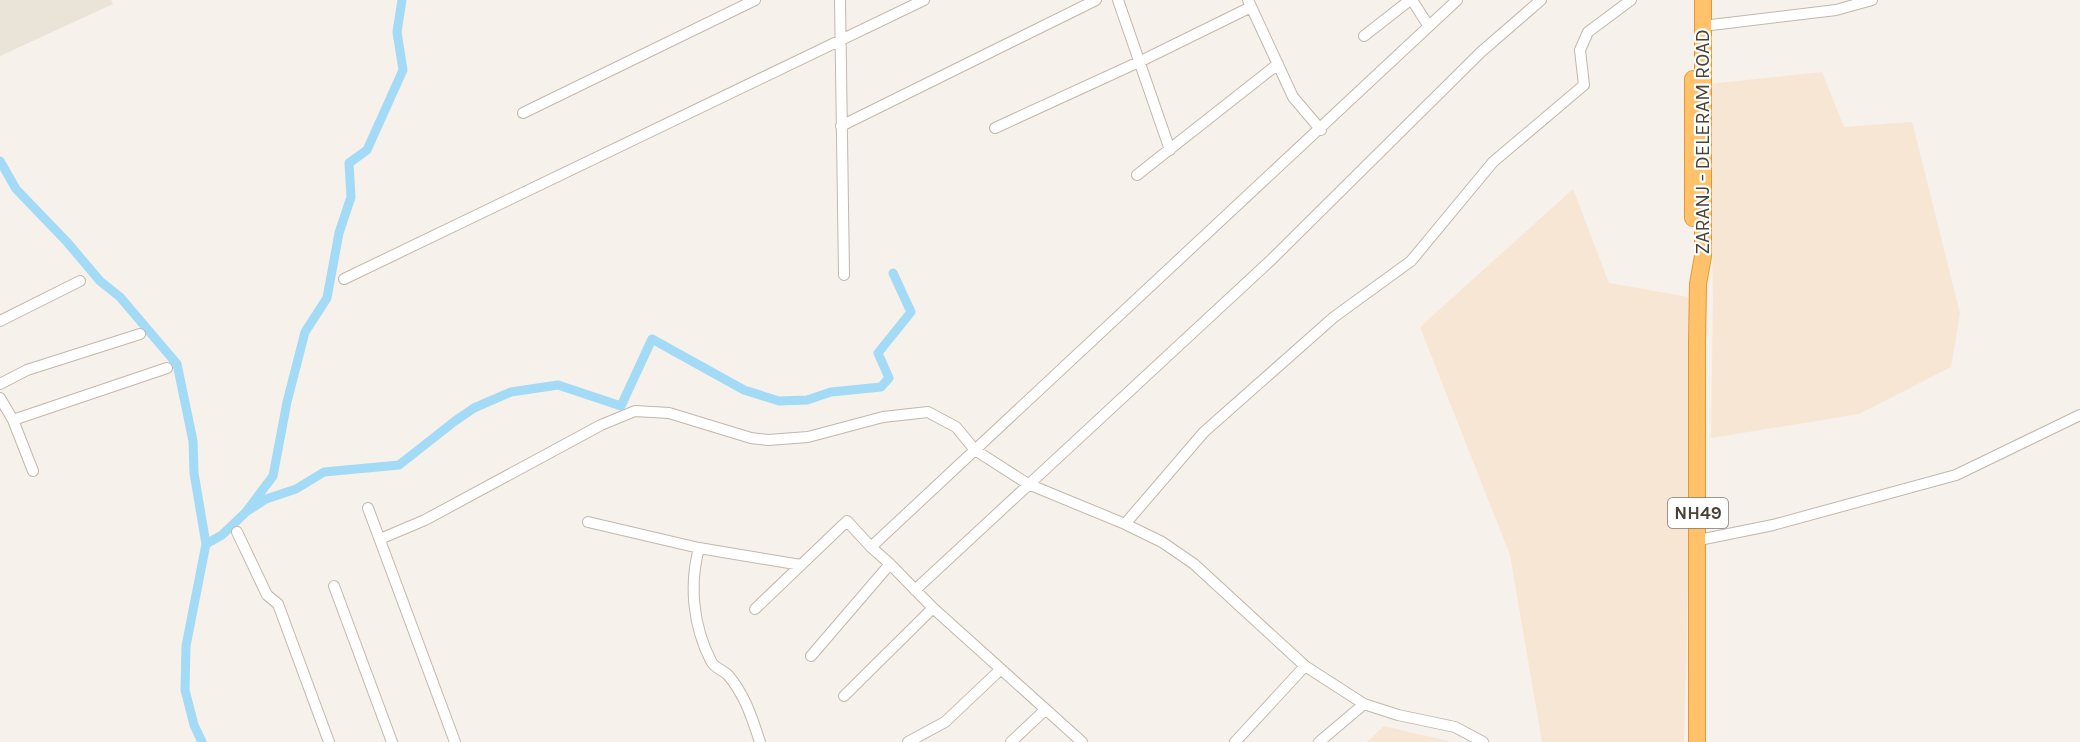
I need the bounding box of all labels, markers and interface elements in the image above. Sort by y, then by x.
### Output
street label: ZARANJ - DELERAM ROAD [1691,29,1714,255]
road number: NH49 [1668,498,1728,528]

